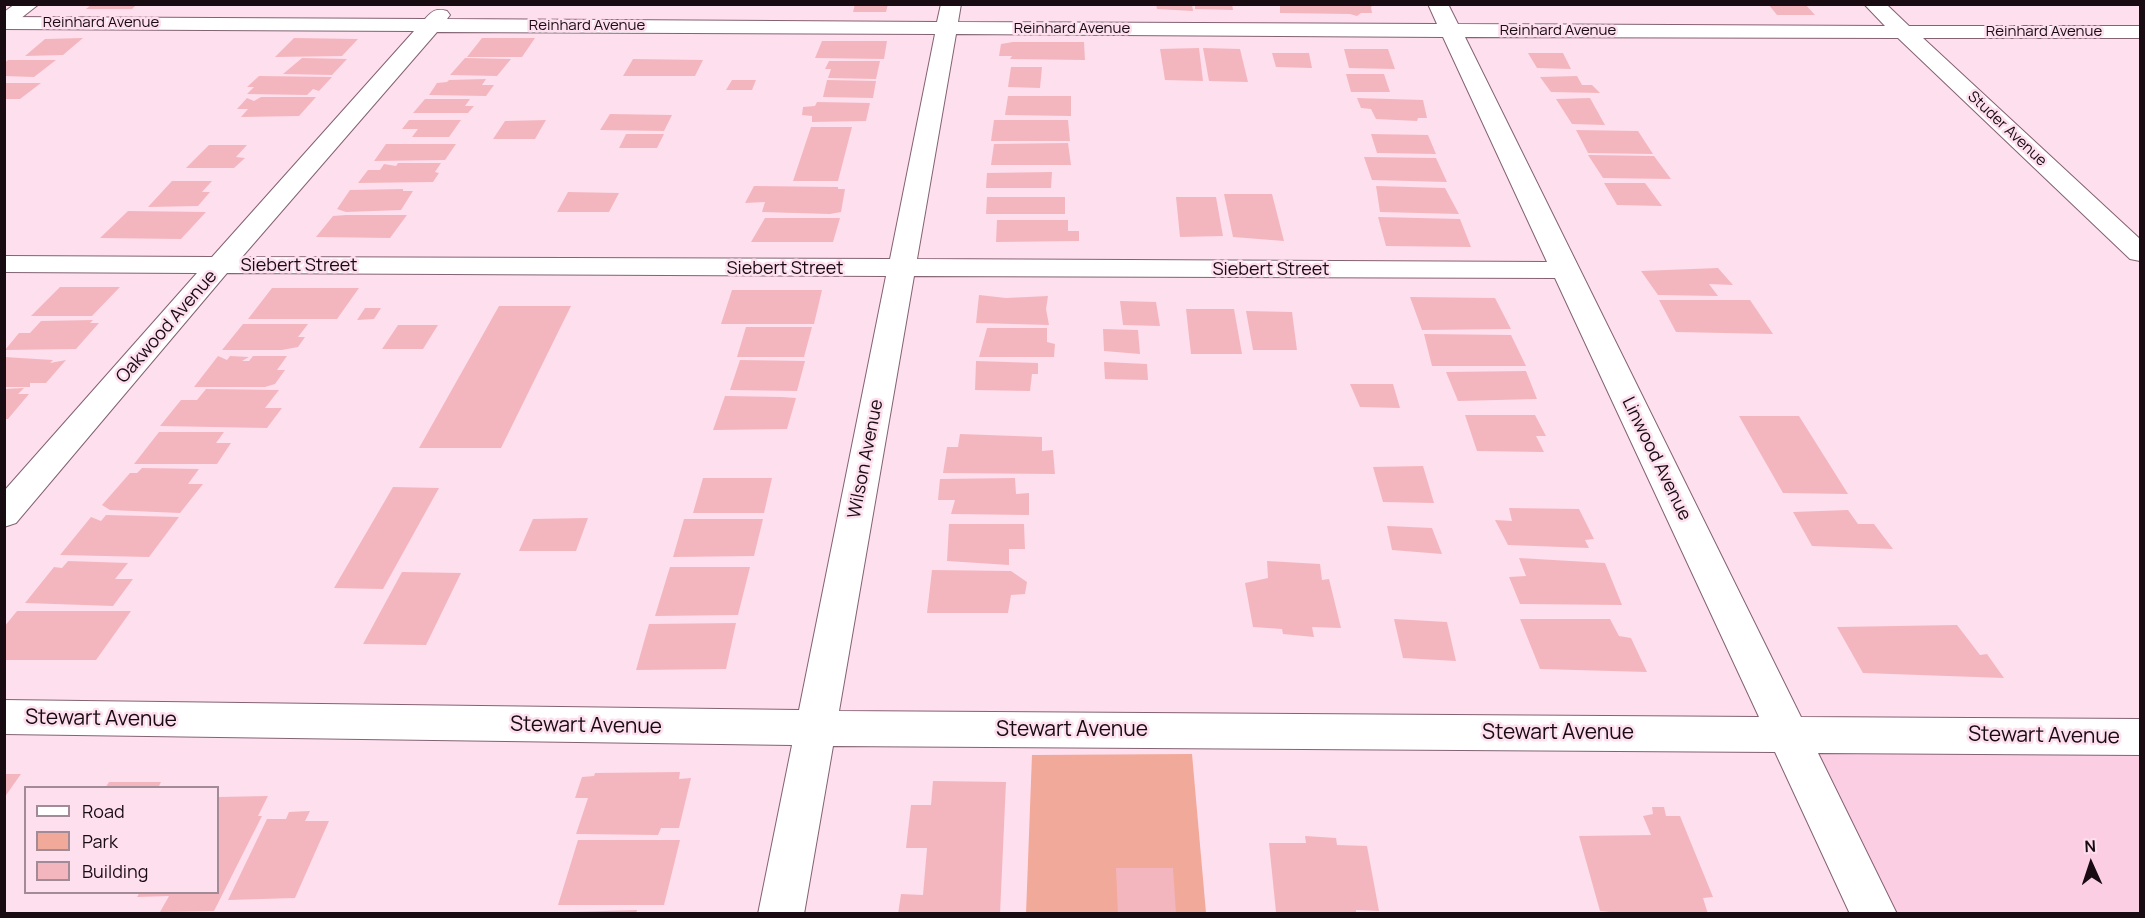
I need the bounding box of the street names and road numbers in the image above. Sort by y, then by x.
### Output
street label: Reinhard Avenue [43,14,159,32]
street label: Reinhard Avenue [529,17,645,35]
street label: Reinhard Avenue [1014,20,1130,38]
street label: Reinhard Avenue [1500,22,1616,40]
street label: Reinhard Avenue [1986,23,2102,41]
street label: Studer Avenue [1964,88,2050,170]
street label: Siebert Street [240,255,358,277]
street label: Siebert Street [726,258,844,280]
street label: Siebert Street [1212,259,1330,281]
street label: Oakwood Avenue [112,266,222,388]
street label: Linwood Avenue [1617,394,1695,524]
street label: Wilson Avenue [844,398,888,520]
street label: Stewart Avenue [25,705,177,733]
street label: Stewart Avenue [510,712,662,740]
street label: Stewart Avenue [996,717,1148,743]
street label: Stewart Avenue [1482,720,1634,746]
street label: Stewart Avenue [1968,722,2120,750]

